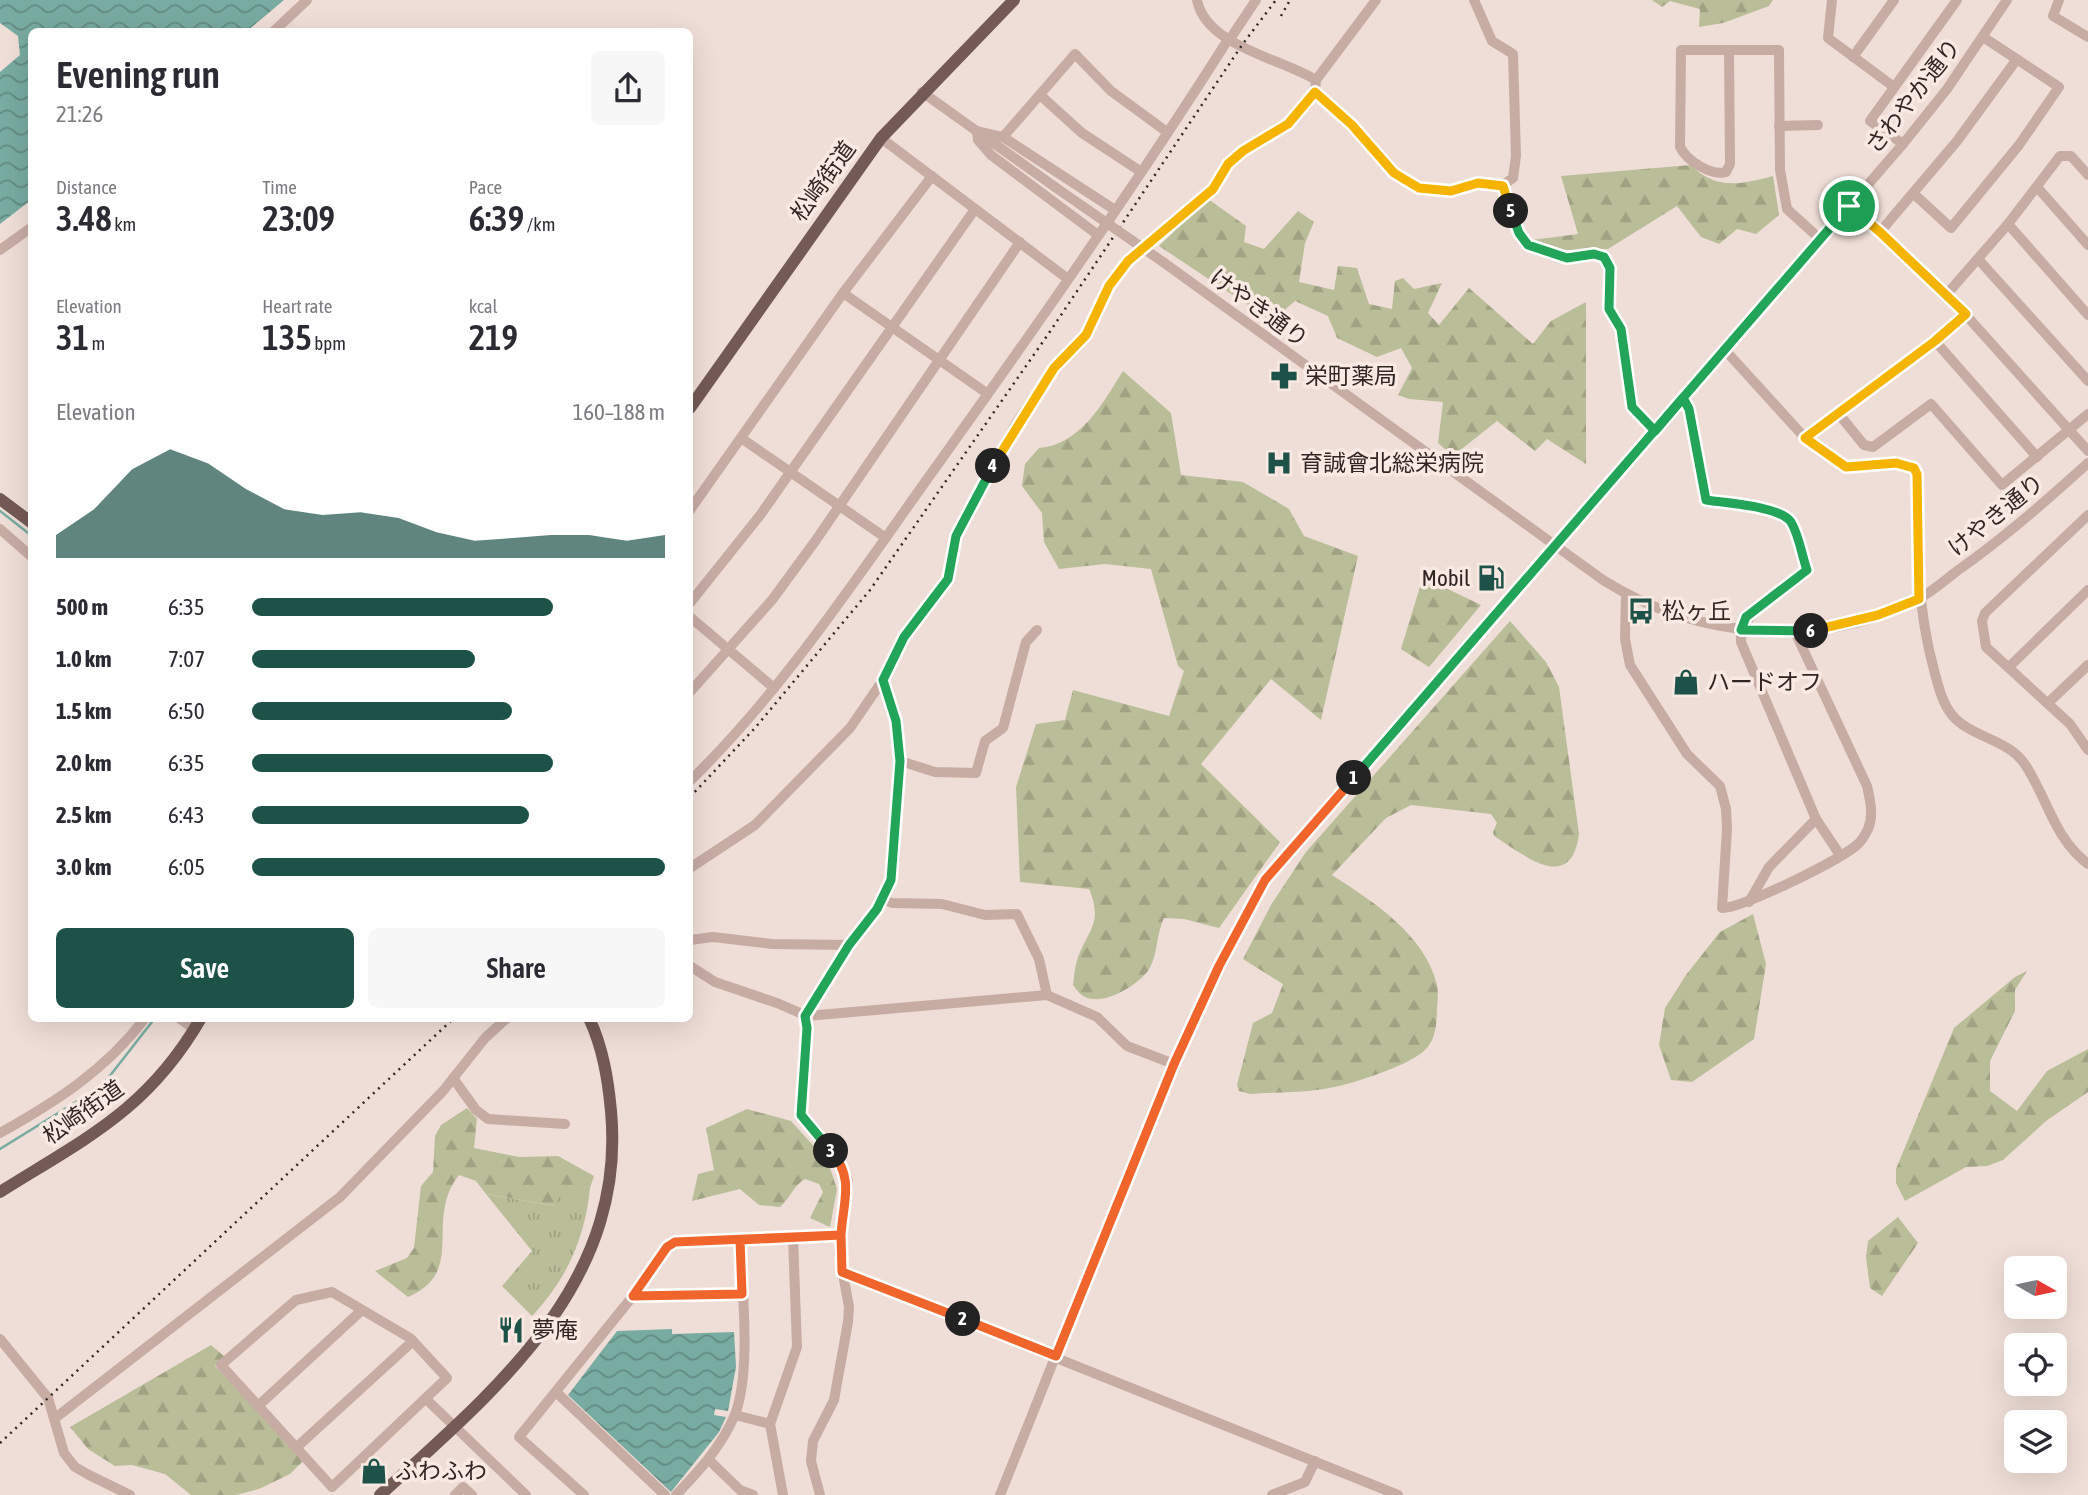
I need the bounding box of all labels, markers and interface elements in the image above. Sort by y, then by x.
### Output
street label: さわやか通り [1860,34,1966,158]
button: share [591,51,665,125]
text: Evening run [56,53,220,96]
text: 21:26 [56,101,103,127]
street label: 松崎街道 [785,136,861,226]
text: Distance [56,176,117,198]
text: Time [262,176,297,198]
text: Pace [469,176,502,198]
pin [1819,176,1879,236]
icon: arrive [1830,187,1868,225]
pin: 5 [1494,194,1528,228]
text: 3.48 [56,198,112,238]
text: 23:09 [262,198,335,238]
text: 6:39 [469,198,524,238]
text: 5 [1506,199,1515,221]
text: km [112,213,136,235]
text: /km [524,213,555,235]
street label: けやき通り [1205,264,1313,352]
text: Elevation [56,295,122,317]
text: Heart rate [262,295,332,317]
text: kcal [469,295,498,317]
text: 31 [56,317,89,357]
text: 135 [262,317,312,357]
text: 219 [469,317,518,357]
text: m [89,332,105,354]
text: bpm [312,332,346,354]
pharmacy icon: 栄町薬局 [1269,361,1299,391]
place label: 栄町薬局 [1305,363,1397,389]
text: Elevation [56,399,136,425]
text: 160–188 m [572,399,665,425]
pin: 4 [976,448,1010,484]
hospital icon: 育誠會北総栄病院 [1264,448,1294,478]
place label: 育誠會北総栄病院 [1300,450,1484,476]
text: 4 [988,454,997,476]
street label: けやき通り [1943,469,2049,561]
fuel station icon: Mobil [1476,563,1506,593]
place label: Mobil [1421,565,1470,591]
text: 500 m [56,594,108,620]
text: 6:35 [168,594,205,620]
bus stop icon: 松ヶ丘 [1626,596,1656,626]
place label: 松ヶ丘 [1662,598,1731,624]
pin: 6 [1794,614,1828,648]
text: 6 [1806,619,1815,641]
text: 1.0 km [56,646,112,672]
text: 7:07 [168,646,205,672]
shop icon: ハードオフ [1671,667,1701,697]
place label: ハードオフ [1707,669,1822,695]
text: 1.5 km [56,698,112,724]
text: 6:50 [168,698,205,724]
text: 2.0 km [56,750,112,776]
text: 6:35 [168,750,205,776]
pin: 1 [1336,760,1372,796]
text: 1 [1349,766,1358,788]
text: 2.5 km [56,802,112,828]
text: 6:43 [168,802,205,828]
text: 3.0 km [56,854,112,880]
text: 6:05 [168,854,205,880]
button: Save [56,928,354,1008]
button: Share [368,928,665,1008]
street label: 松崎街道 [38,1075,128,1149]
pin: 3 [814,1134,848,1168]
text: 3 [826,1139,835,1161]
north arrow [2004,1256,2067,1320]
map controls [2004,1256,2067,1473]
pin: 2 [946,1302,981,1336]
text: 2 [958,1307,967,1329]
restaurant icon: 夢庵 [496,1315,526,1345]
place label: 夢庵 [532,1317,578,1343]
button: locate [2004,1333,2067,1396]
button: layers [2004,1410,2067,1473]
shop icon: ふわふわ [359,1456,389,1486]
place label: ふわふわ [395,1458,487,1484]

